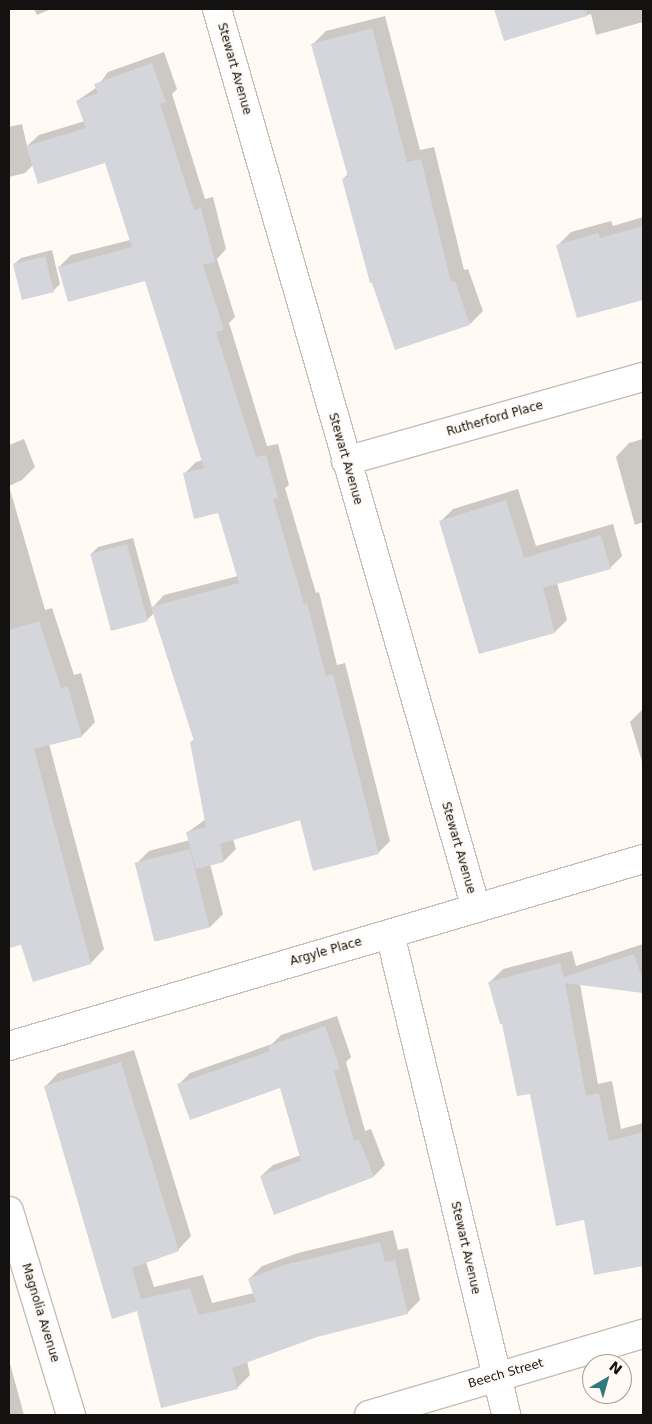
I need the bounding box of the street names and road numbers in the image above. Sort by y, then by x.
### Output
street label: Stewart Avenue [214,21,254,117]
street label: Rutherford Place [445,398,545,440]
street label: Stewart Avenue [325,411,365,507]
street label: Stewart Avenue [438,800,478,896]
street label: Argyle Place [288,935,364,969]
street label: Stewart Avenue [447,1200,483,1296]
street label: Magnolia Avenue [18,1262,62,1364]
street label: Beech Street [467,1356,545,1392]

